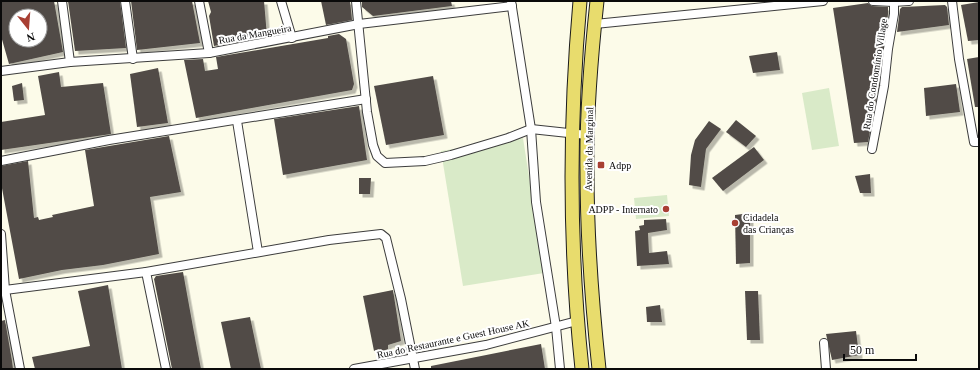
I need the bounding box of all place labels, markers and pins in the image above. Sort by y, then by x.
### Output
marker: Adpp [596,160,606,170]
place label: Adpp [609,160,631,171]
place label: ADPP - Internato [588,204,658,215]
marker: ADPP - Internato [661,204,671,214]
place label: Cidadela das Crianças [743,212,794,235]
marker: Cidadela das Crianças [730,218,740,228]

